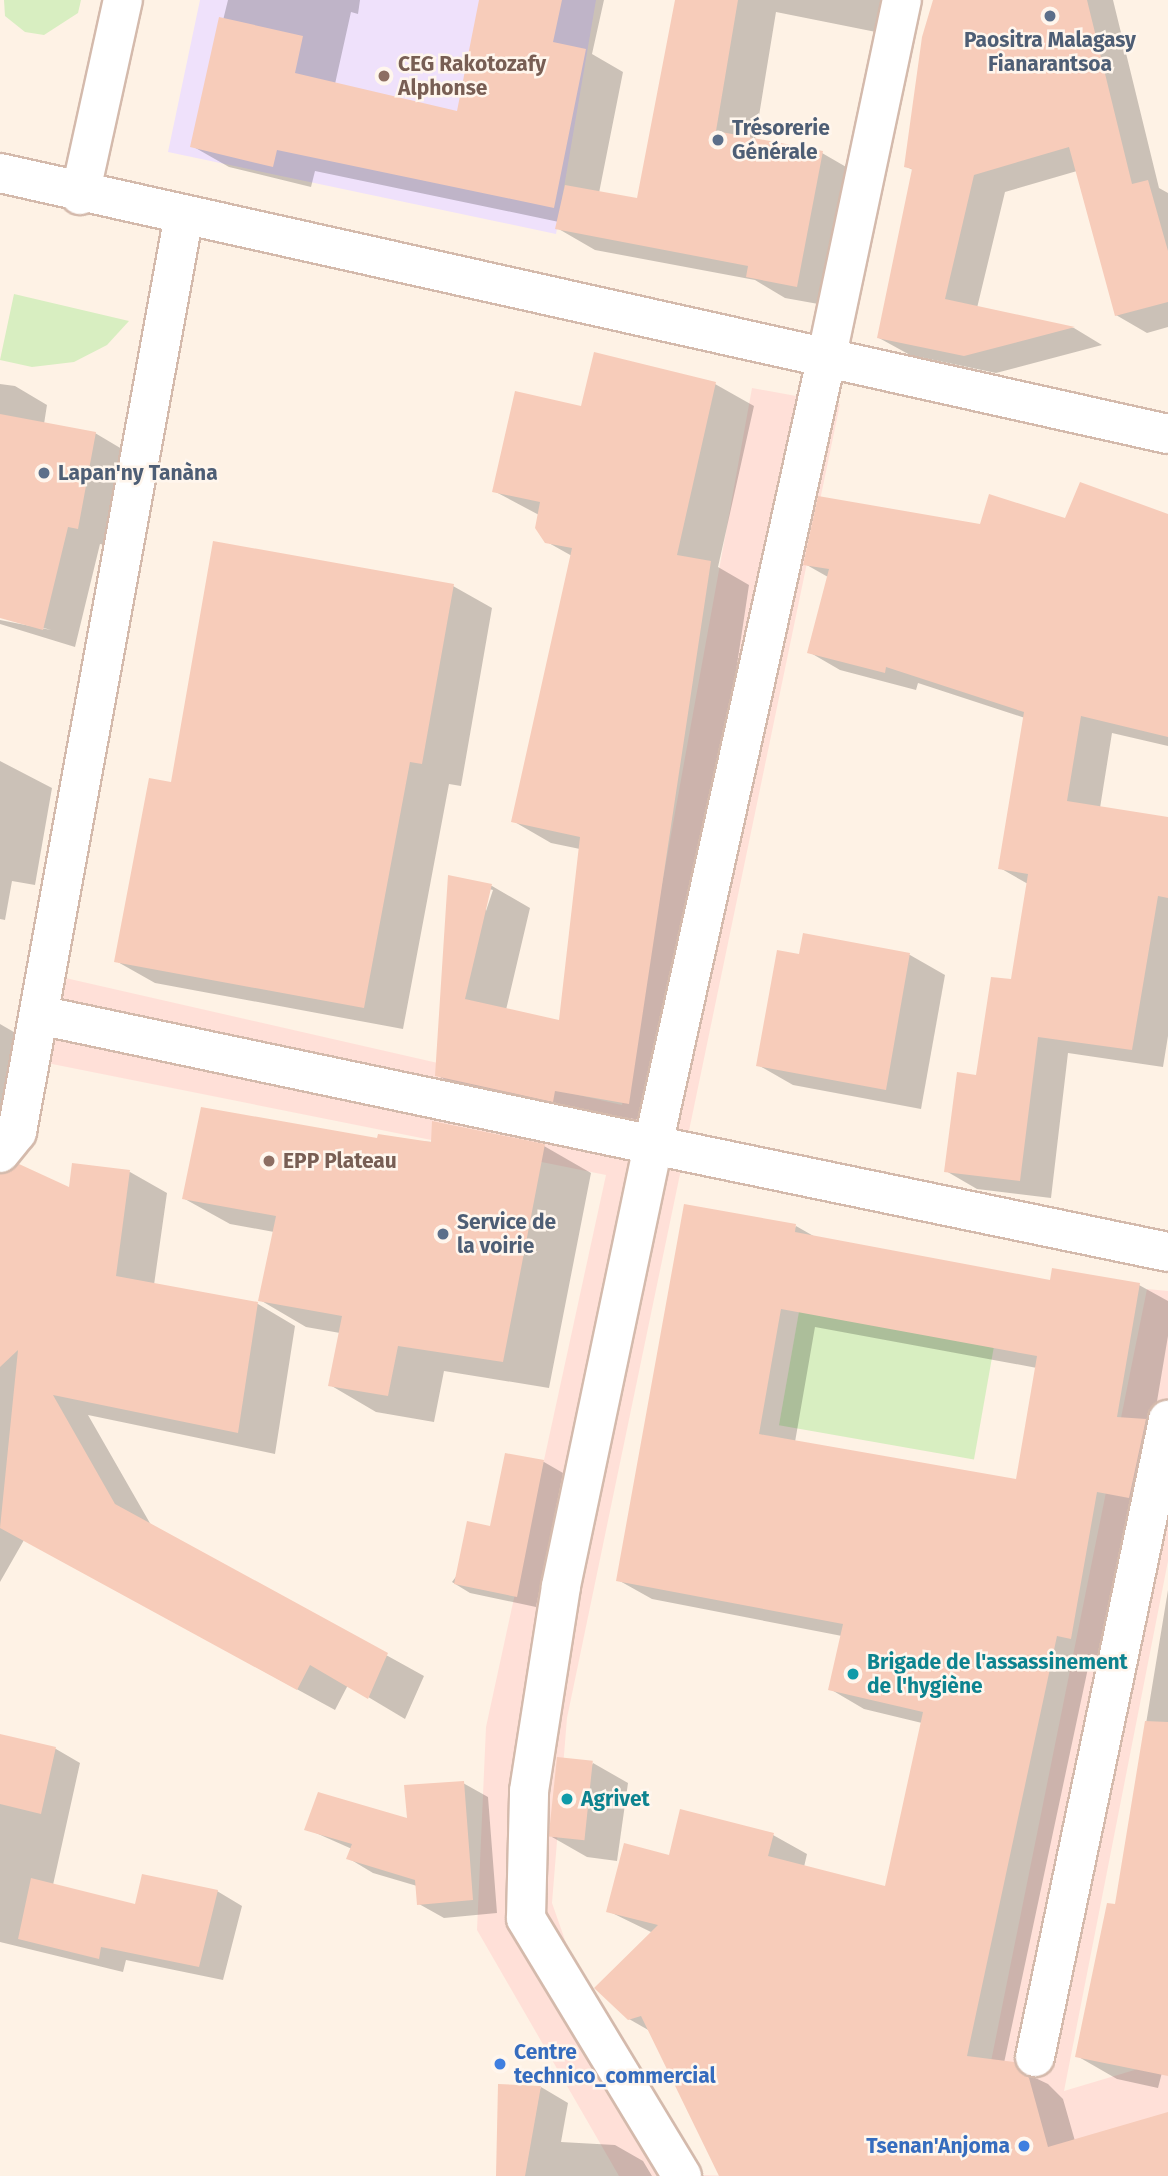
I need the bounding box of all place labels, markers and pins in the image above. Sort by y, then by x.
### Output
marker: Paositra Malagasy Fianarantsoa [1042,8,1058,24]
place label: Paositra Malagasy Fianarantsoa [964,27,1136,77]
place label: CEG Rakotozafy Alphonse [398,51,546,101]
marker: CEG Rakotozafy Alphonse [376,68,392,84]
place label: Trésorerie Générale [732,115,830,165]
marker: Trésorerie Générale [710,132,726,148]
place label: Lapan'ny Tanàna [58,460,218,486]
marker: Lapan'ny Tanàna [36,465,52,481]
place label: EPP Plateau [283,1148,397,1174]
marker: EPP Plateau [261,1153,277,1169]
place label: Service de la voirie [457,1209,556,1259]
marker: Service de la voirie [435,1226,451,1242]
place label: Brigade de l'assassinement de l'hygiène [867,1649,1128,1699]
marker: Brigade de l'assassinement de l'hygiène [845,1666,861,1682]
place label: Agrivet [581,1786,650,1812]
marker: Agrivet [559,1791,575,1807]
place label: Centre technico_commercial [514,2039,716,2089]
marker: Centre technico_commercial [492,2056,508,2072]
place label: Tsenan'Anjoma [866,2133,1010,2159]
marker: Tsenan'Anjoma [1016,2138,1032,2154]

